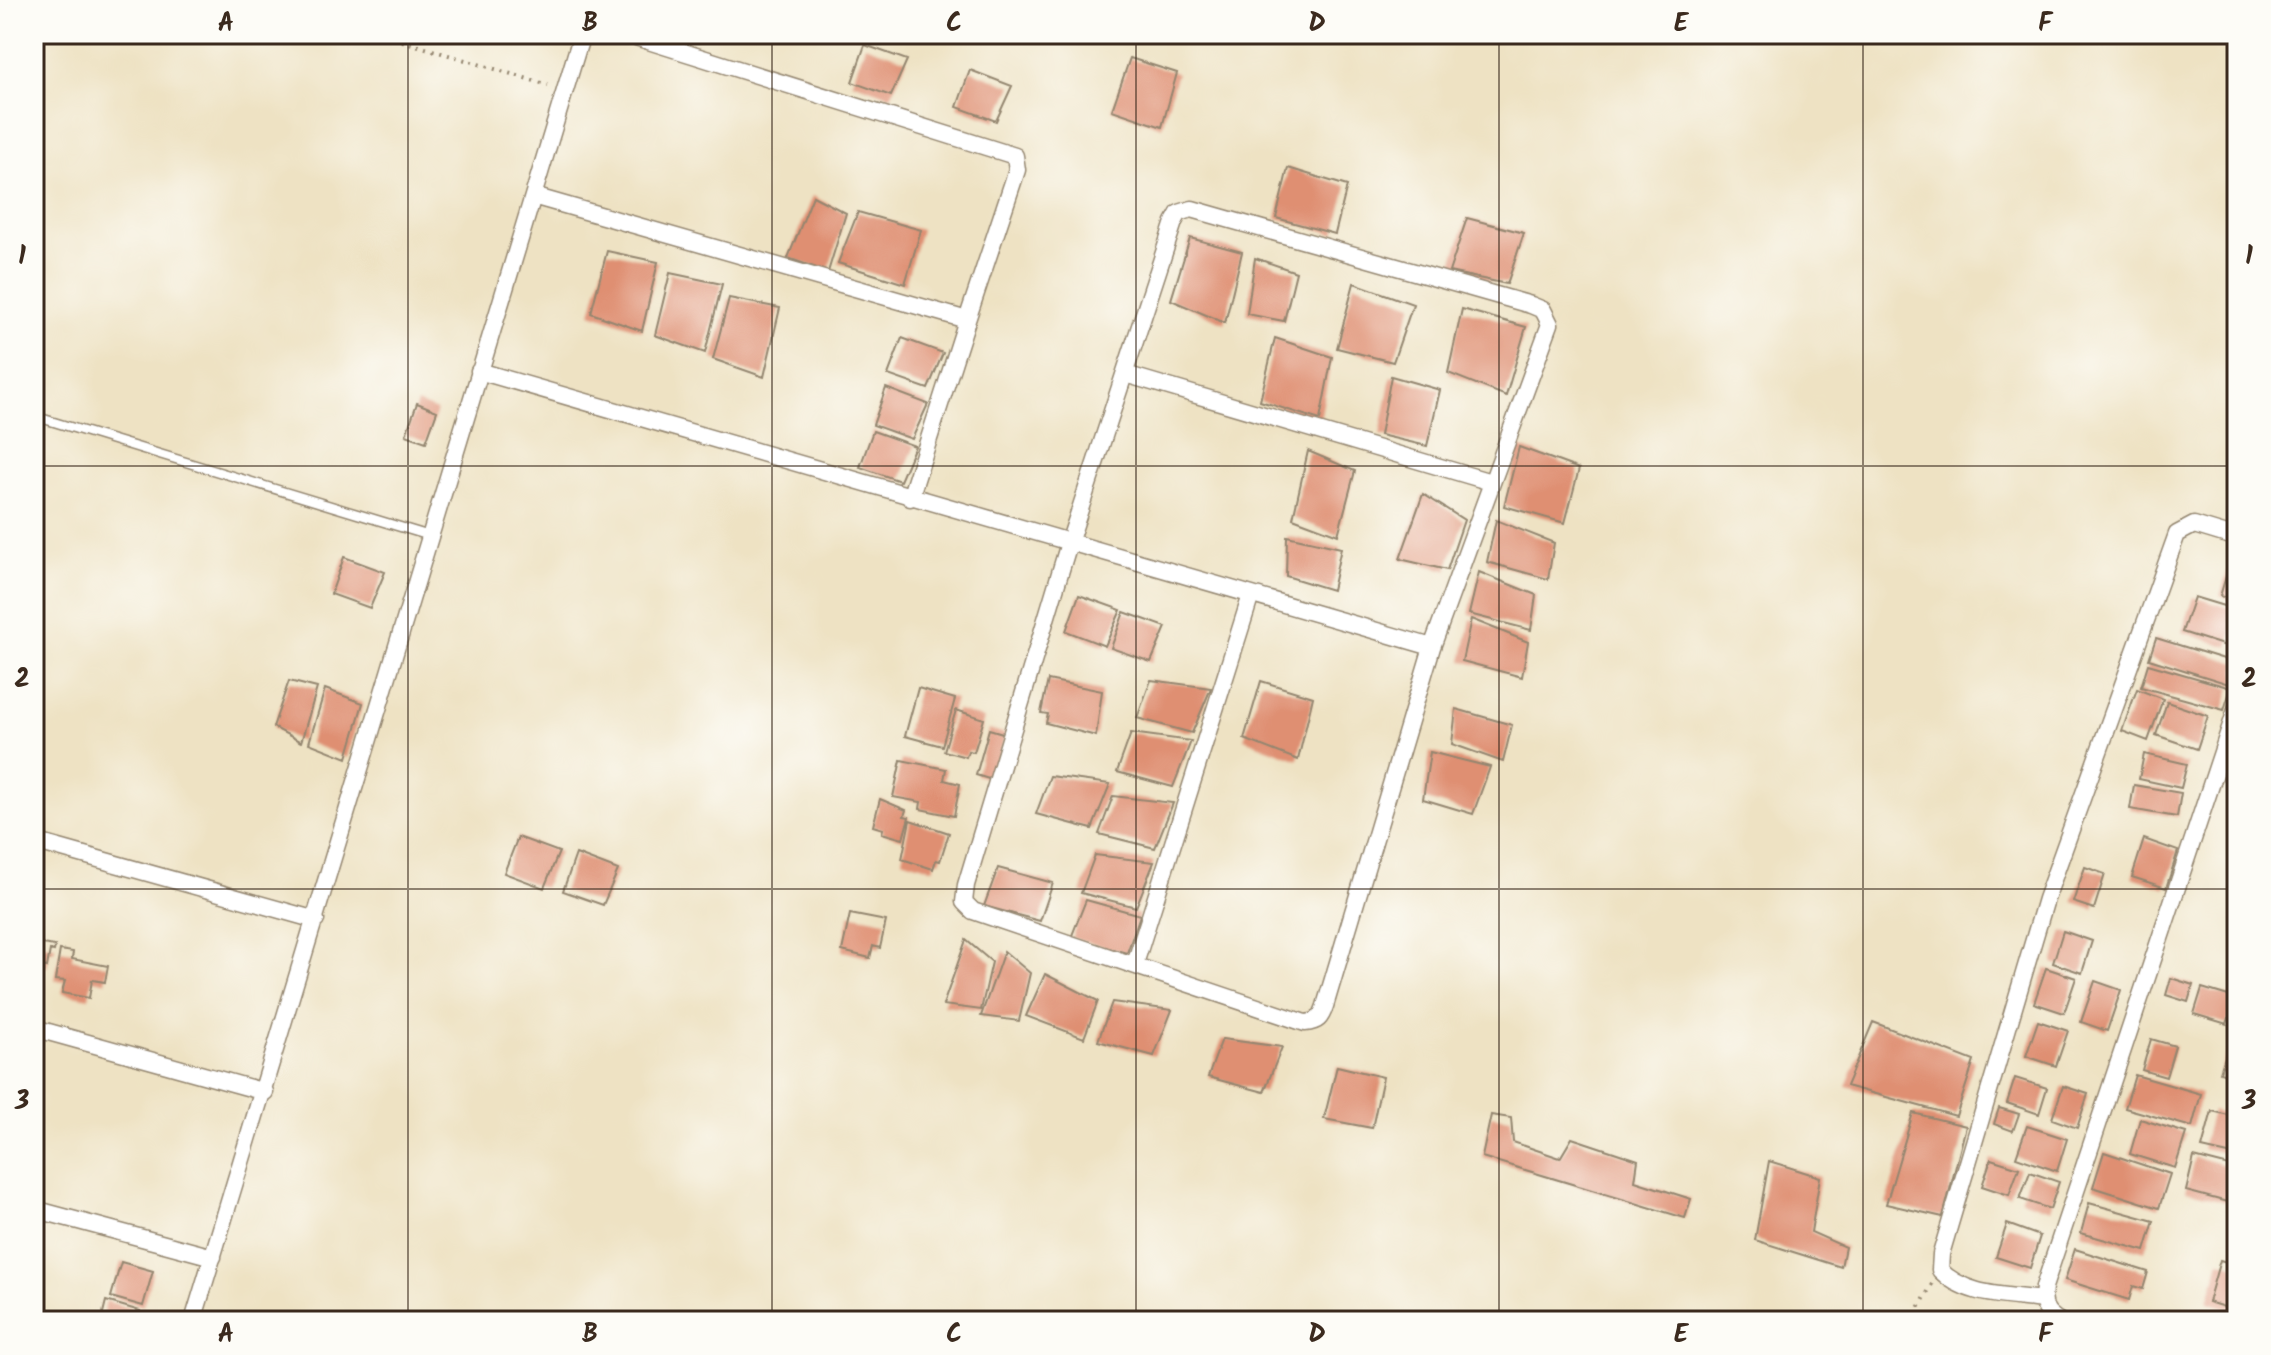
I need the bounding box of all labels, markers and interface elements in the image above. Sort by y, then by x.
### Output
text: A [218,3,234,45]
text: B [582,3,598,45]
text: C [946,3,962,45]
text: D [1308,3,1326,45]
text: E [1674,3,1690,45]
text: F [2038,3,2054,45]
text: 1 [18,236,26,278]
text: 1 [2245,236,2253,278]
text: 2 [14,659,30,701]
text: 2 [2241,659,2257,701]
text: 3 [14,1081,29,1123]
text: 3 [2241,1081,2256,1123]
text: A [218,1314,234,1355]
text: B [582,1314,598,1355]
text: C [946,1314,962,1355]
text: D [1308,1314,1326,1355]
text: E [1674,1314,1690,1355]
text: F [2038,1314,2054,1355]

